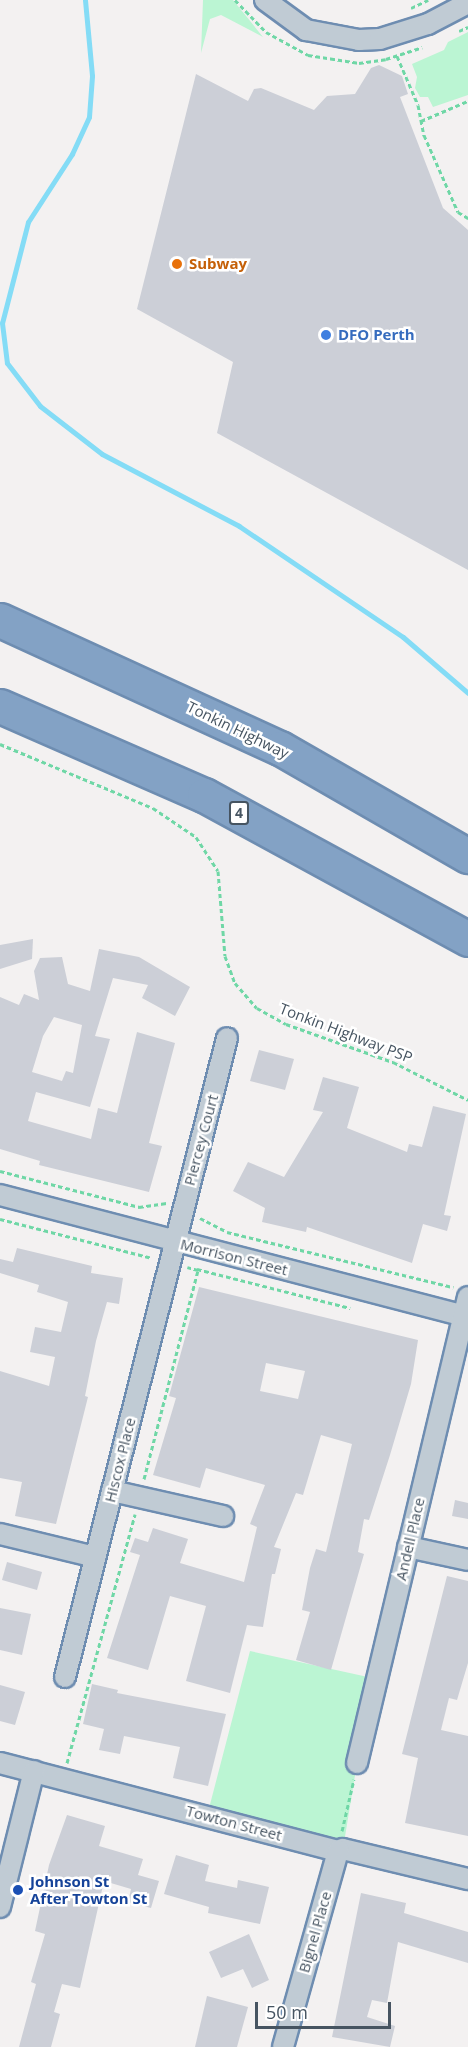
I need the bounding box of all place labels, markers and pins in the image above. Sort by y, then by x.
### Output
place label: Subway [189,255,247,273]
marker: Subway [170,257,184,271]
place label: DFO Perth [338,326,415,344]
marker: DFO Perth [319,328,333,342]
place label: Johnson St After Towton St [30,1872,147,1907]
marker: Johnson St After Towton St [11,1883,25,1897]

